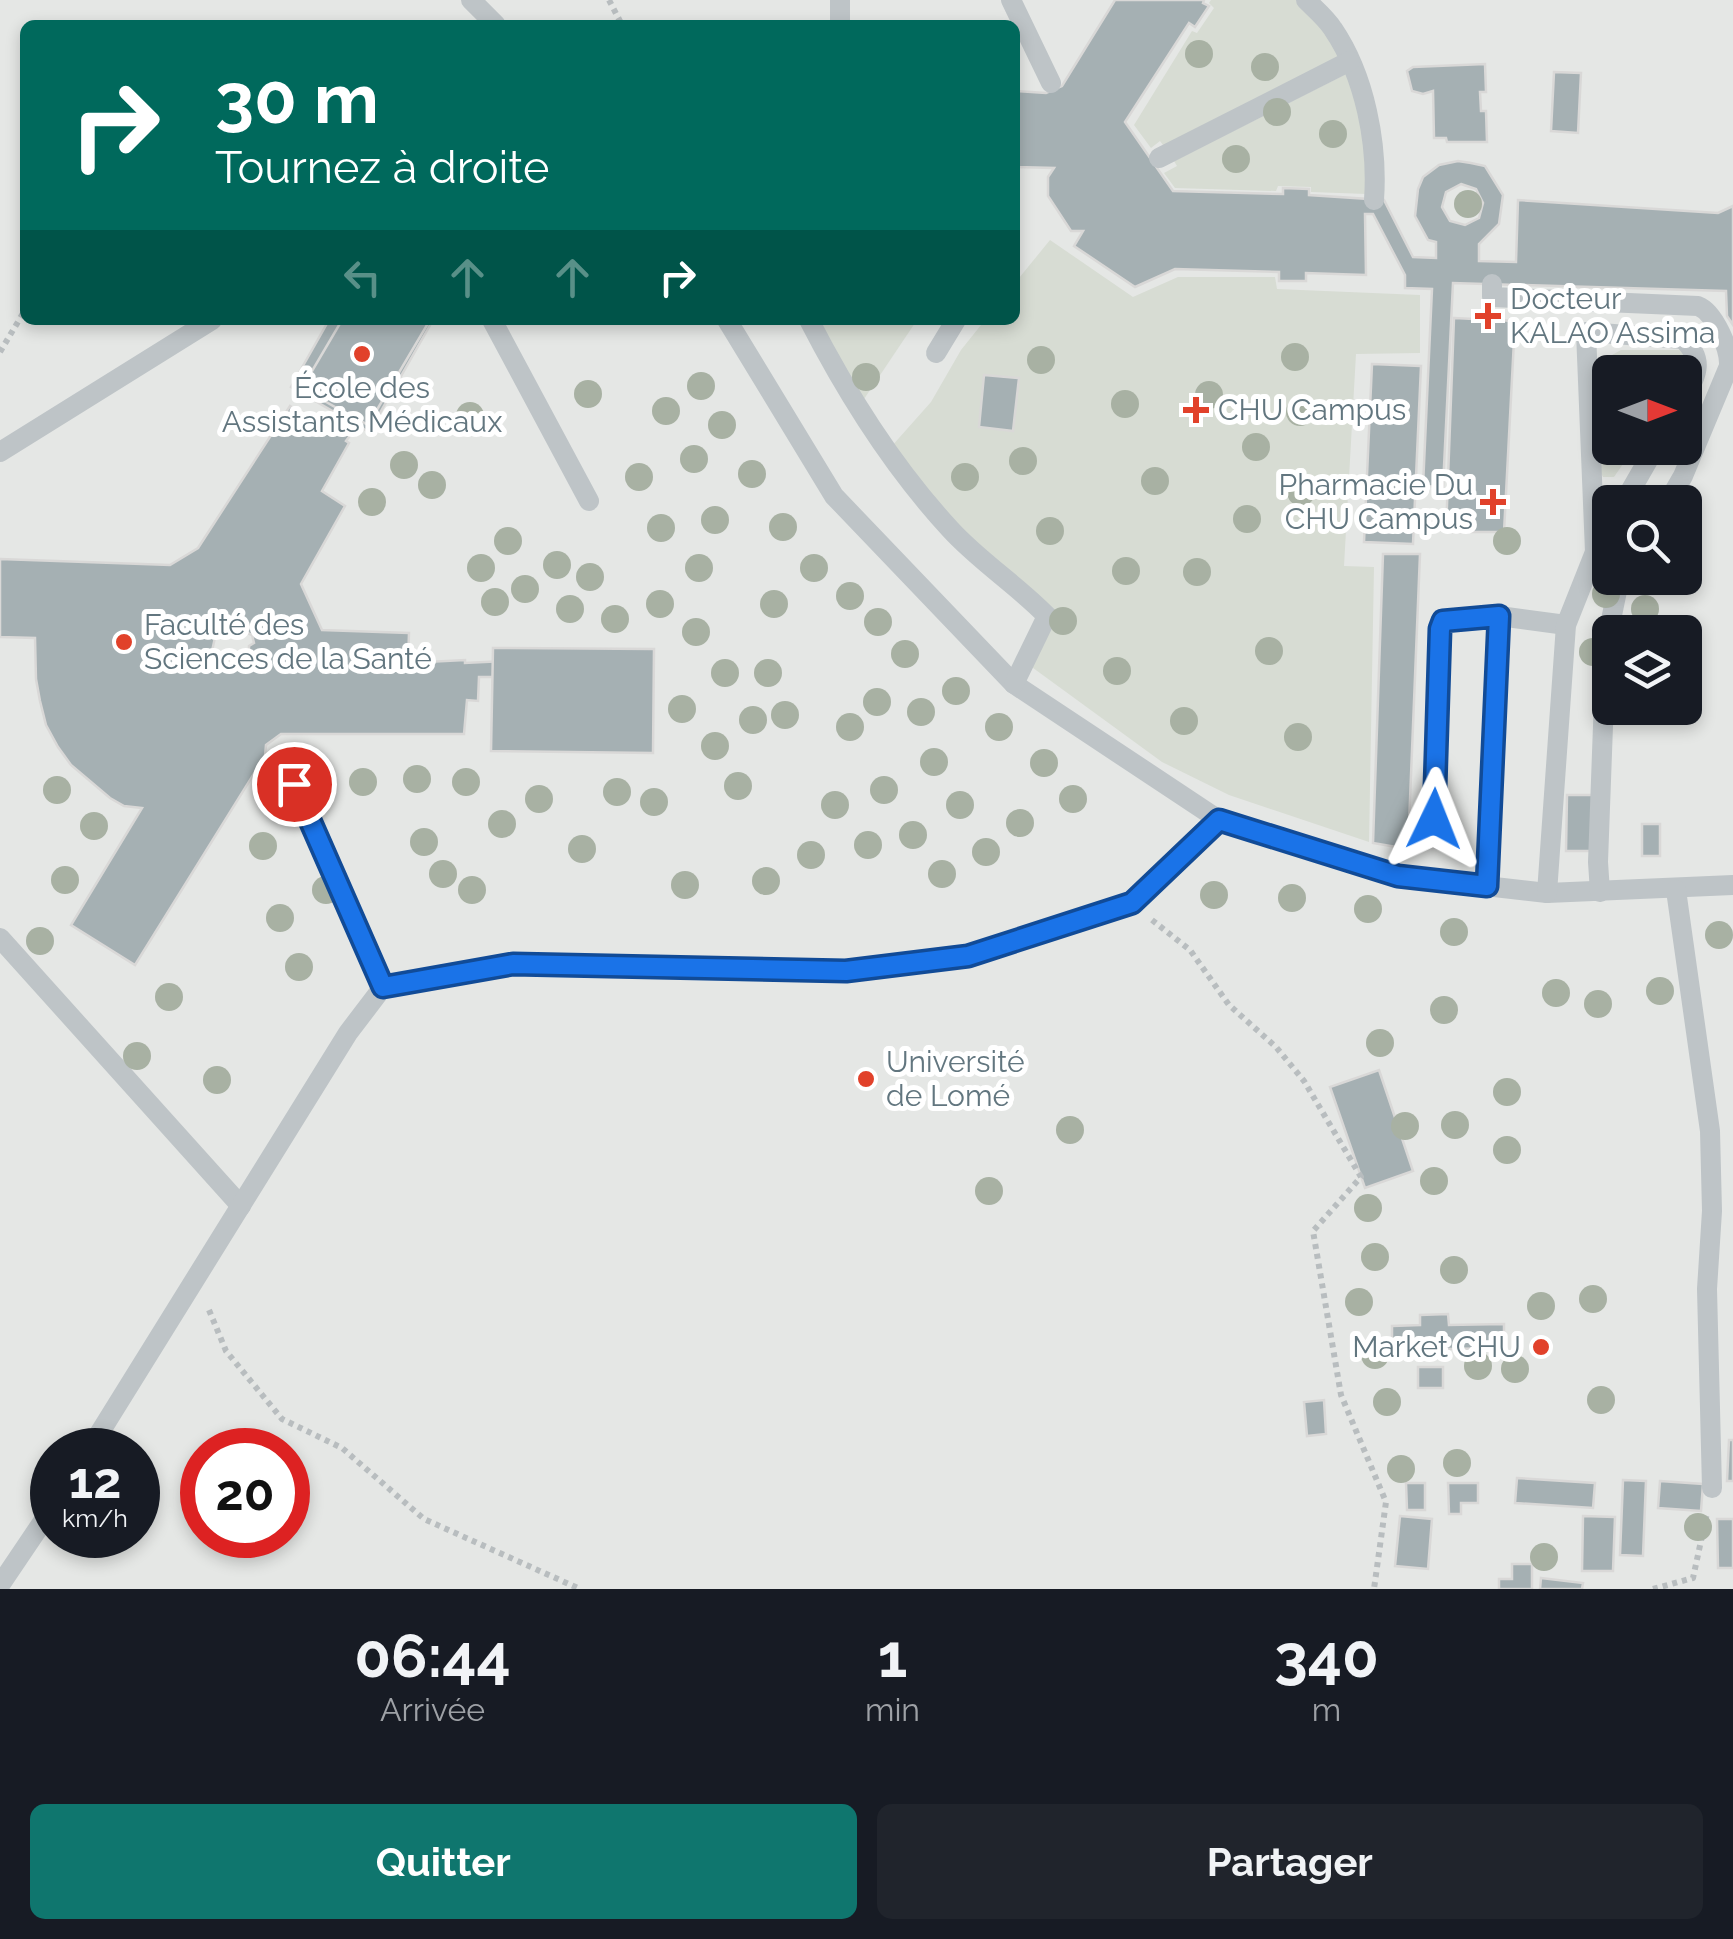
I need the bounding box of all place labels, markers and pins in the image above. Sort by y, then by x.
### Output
place label: Docteur KALAO Assima [1510,281,1715,350]
marker: Docteur KALAO Assima [1475,303,1501,329]
marker: École des Assistants Médicaux [351,343,373,365]
place label: École des Assistants Médicaux [222,370,502,439]
place label: CHU Campus [1218,392,1406,427]
marker: CHU Campus [1183,397,1209,423]
place label: Pharmacie Du CHU Campus [1279,467,1473,536]
marker: Pharmacie Du CHU Campus [1482,491,1504,513]
place label: Faculté des Sciences de la Santé [144,607,432,676]
marker: Faculté des Sciences de la Santé [113,631,135,653]
pin [252,742,337,827]
place label: Université de Lomé [886,1044,1025,1113]
marker: Université de Lomé [855,1068,877,1090]
place label: Market CHU [1352,1329,1521,1364]
marker: Market CHU [1530,1336,1552,1358]

